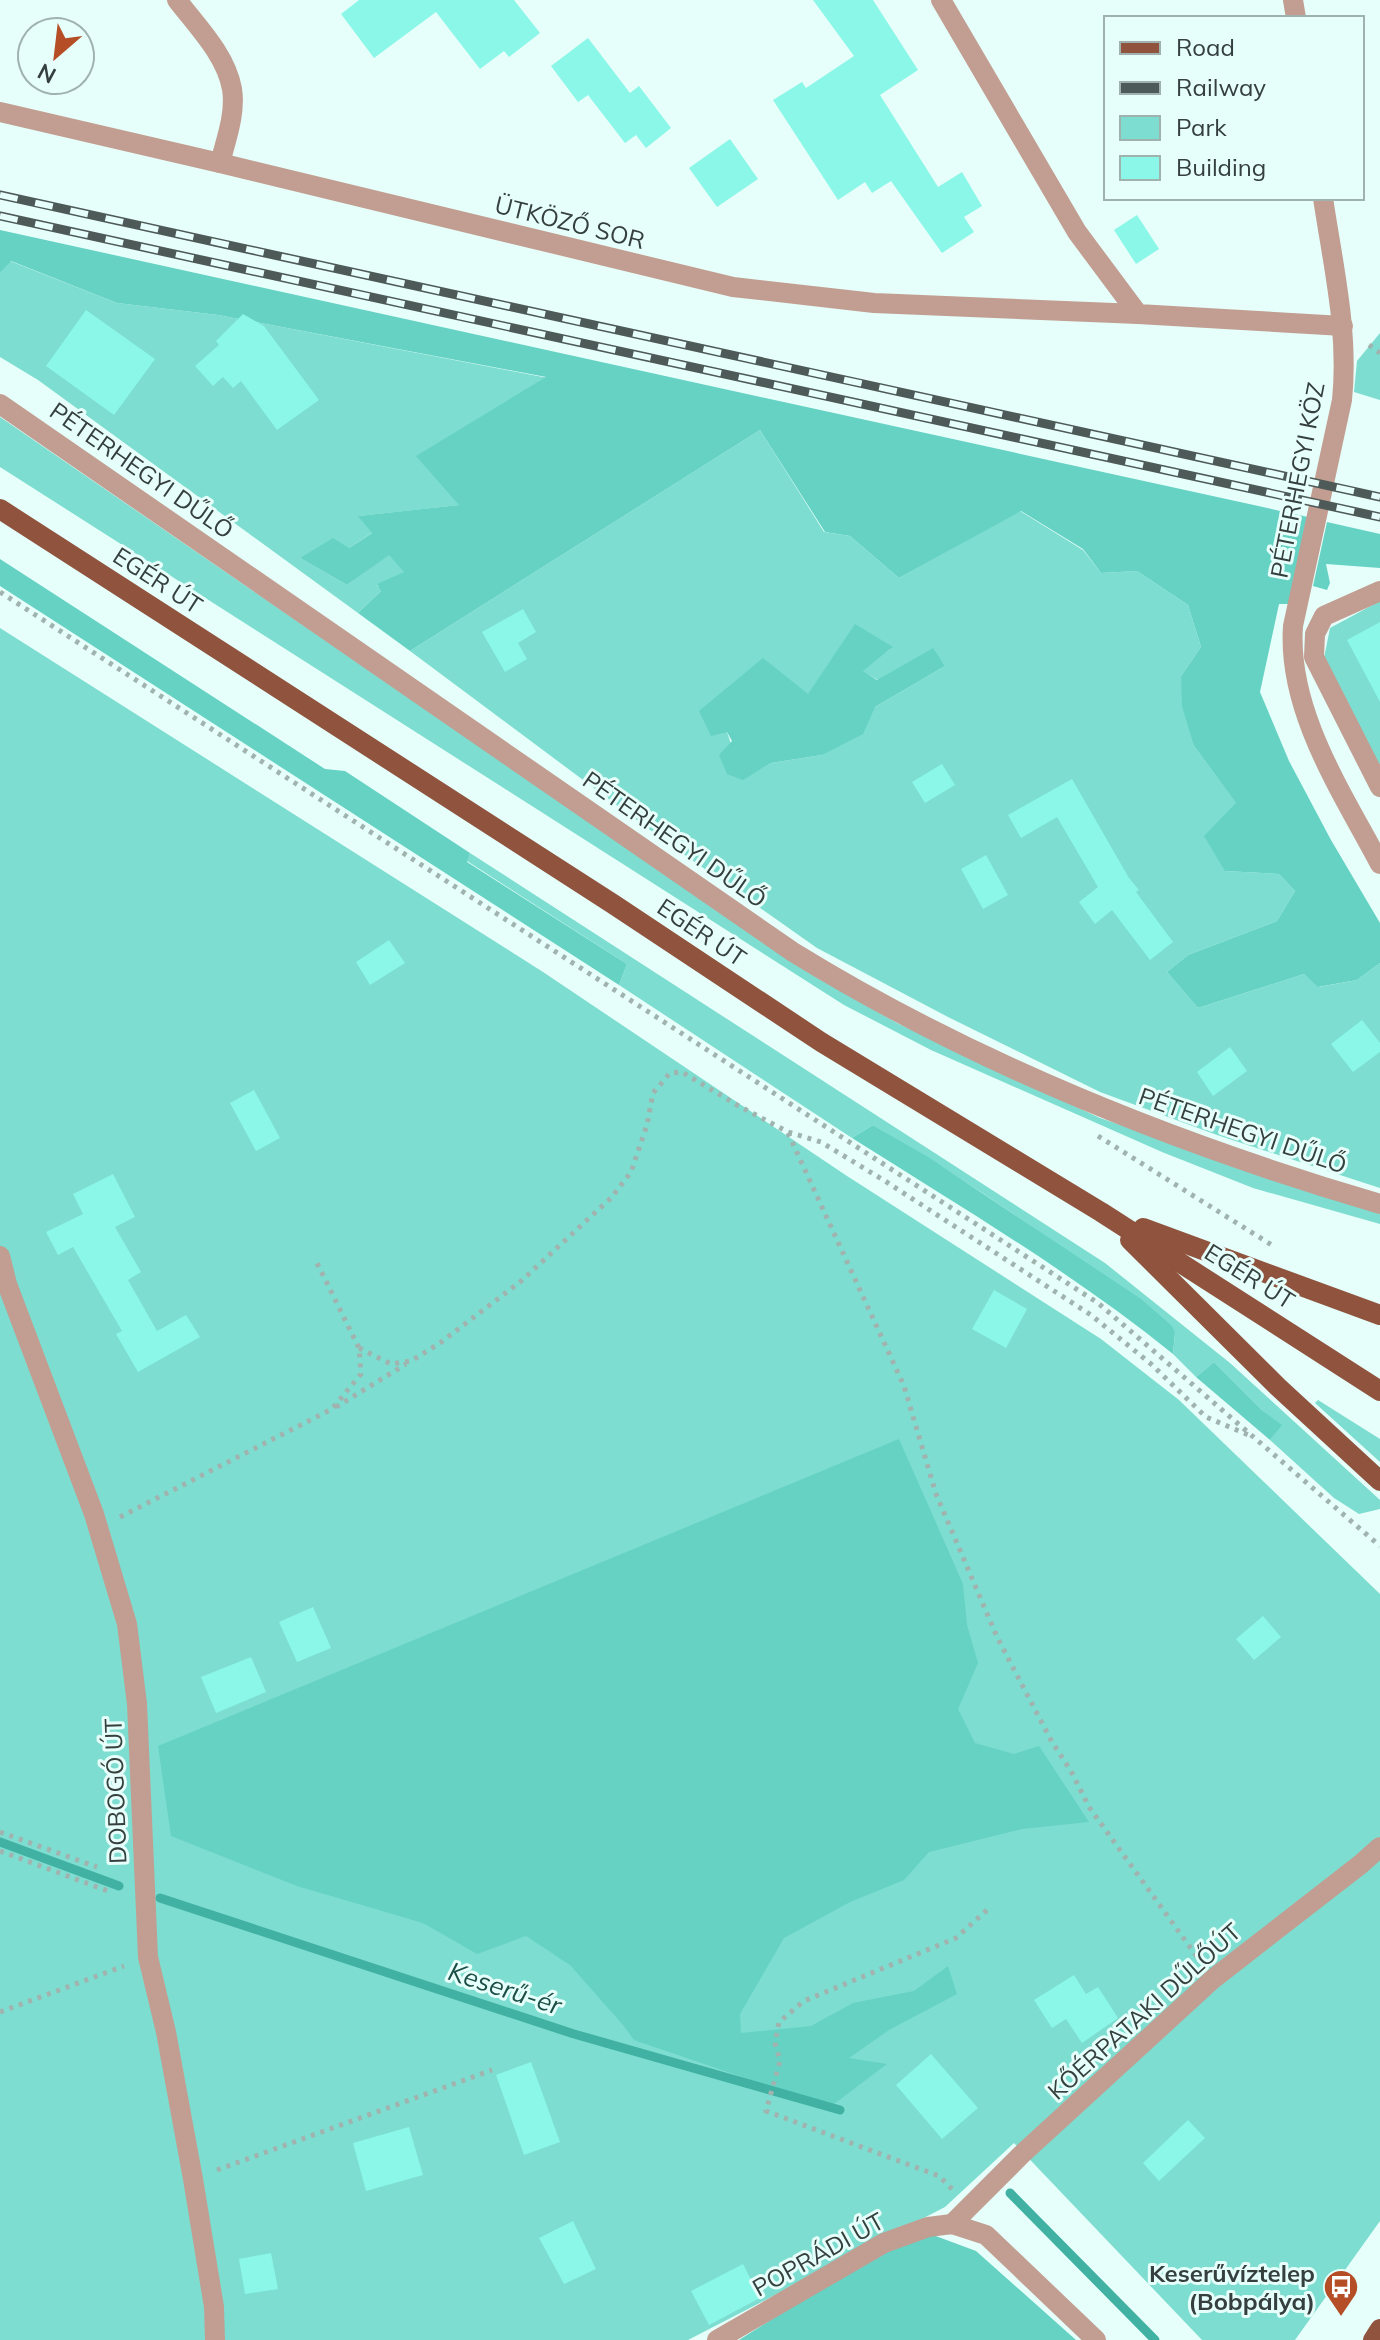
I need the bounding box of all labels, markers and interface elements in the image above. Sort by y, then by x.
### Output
north arrow [16,16,96,96]
legend [1104,16,1364,200]
text: Road [1176,32,1235,62]
text: N [33,57,61,90]
text: Railway [1176,72,1266,102]
text: Park [1176,112,1227,142]
text: Building [1176,152,1266,182]
street label: ÜTKÖZŐ SOR [492,189,648,255]
street label: PÉTERHEGYI KÖZ [1263,380,1331,580]
street label: PÉTERHEGYI DŰLŐ [44,395,240,545]
street label: EGÉR ÚT [108,540,209,620]
street label: PÉTERHEGYI DŰLŐ [577,764,773,914]
street label: EGÉR ÚT [652,891,752,973]
street label: PÉTERHEGYI DŰLŐ [1135,1080,1351,1180]
street label: EGÉR ÚT [1199,1237,1301,1316]
street label: DOBOGÓ ÚT [97,1717,133,1864]
street label: KŐÉRPATAKI DŰLŐÚT [1041,1916,1247,2106]
water label: Keserű-ér [444,1954,567,2022]
street label: POPRÁDI ÚT [747,2205,890,2303]
place label: Keserűvíztelep (Bobpálya) [1149,2258,1315,2316]
bus stop icon: Keserűvíztelep (Bobpálya) [1322,2268,1360,2318]

